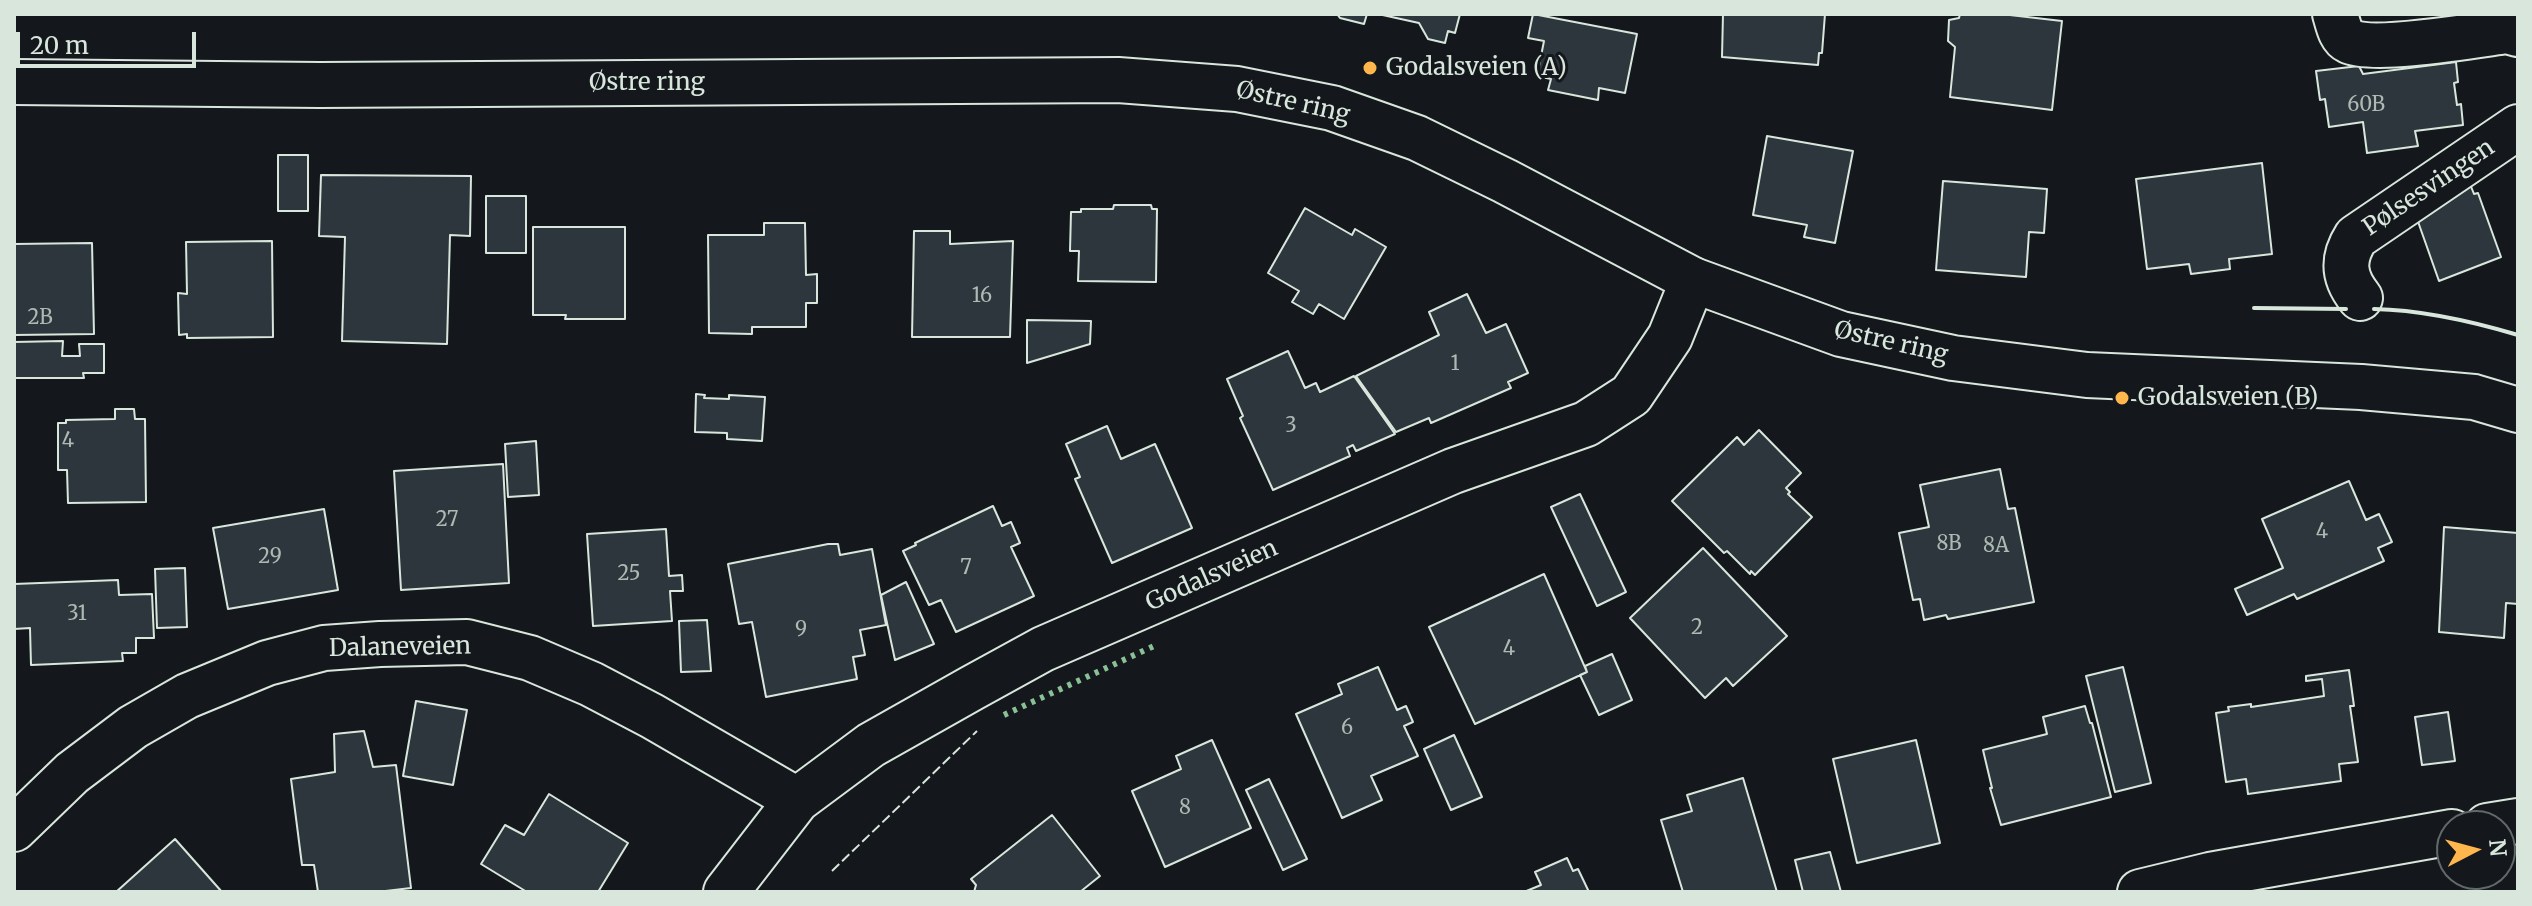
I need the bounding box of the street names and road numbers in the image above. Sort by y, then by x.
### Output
street label: Østre ring [589,69,705,97]
street label: Østre ring [1233,76,1353,130]
street label: Pølsesvingen [2358,133,2500,243]
street label: Østre ring [1831,316,1951,370]
street label: Godalsveien [1142,534,1282,618]
street label: Dalaneveien [329,632,471,664]

